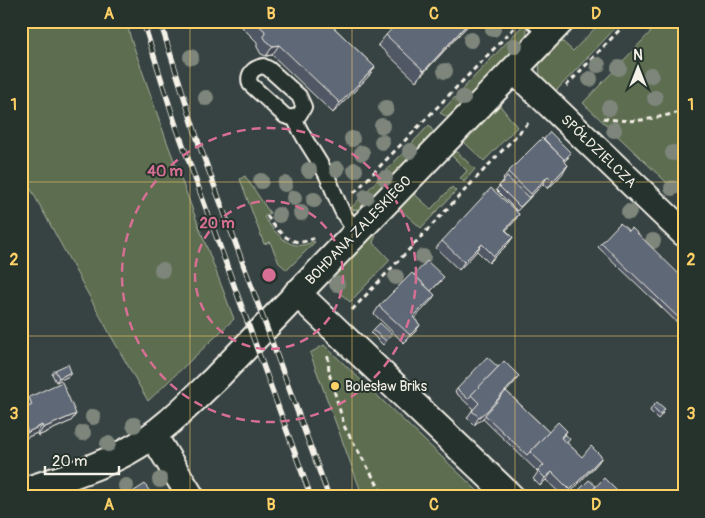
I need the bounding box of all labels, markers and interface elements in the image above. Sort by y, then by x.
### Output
text: A [104,4,115,24]
text: B [266,4,276,24]
text: C [429,4,439,24]
text: D [591,4,601,24]
north arrow [612,42,662,92]
text: N [633,47,643,64]
text: 1 [11,95,17,115]
text: 1 [688,95,694,115]
street label: SPÓŁDZIELCZA [557,110,641,192]
text: 40 m [147,162,183,181]
street label: BOHDANA ZALESKIEGO [302,172,415,288]
text: 20 m [199,214,235,233]
text: 2 [10,250,19,270]
text: 2 [687,250,696,270]
centre of rings [260,266,278,284]
place label: Bolesław Briks [345,378,428,395]
marker: Bolesław Briks [329,380,341,392]
text: 3 [10,404,19,424]
text: 3 [687,404,696,424]
scale bar [45,443,119,475]
text: 20 m [52,452,87,471]
text: A [104,495,115,515]
text: B [266,495,276,515]
text: C [429,495,439,515]
text: D [591,495,601,515]

